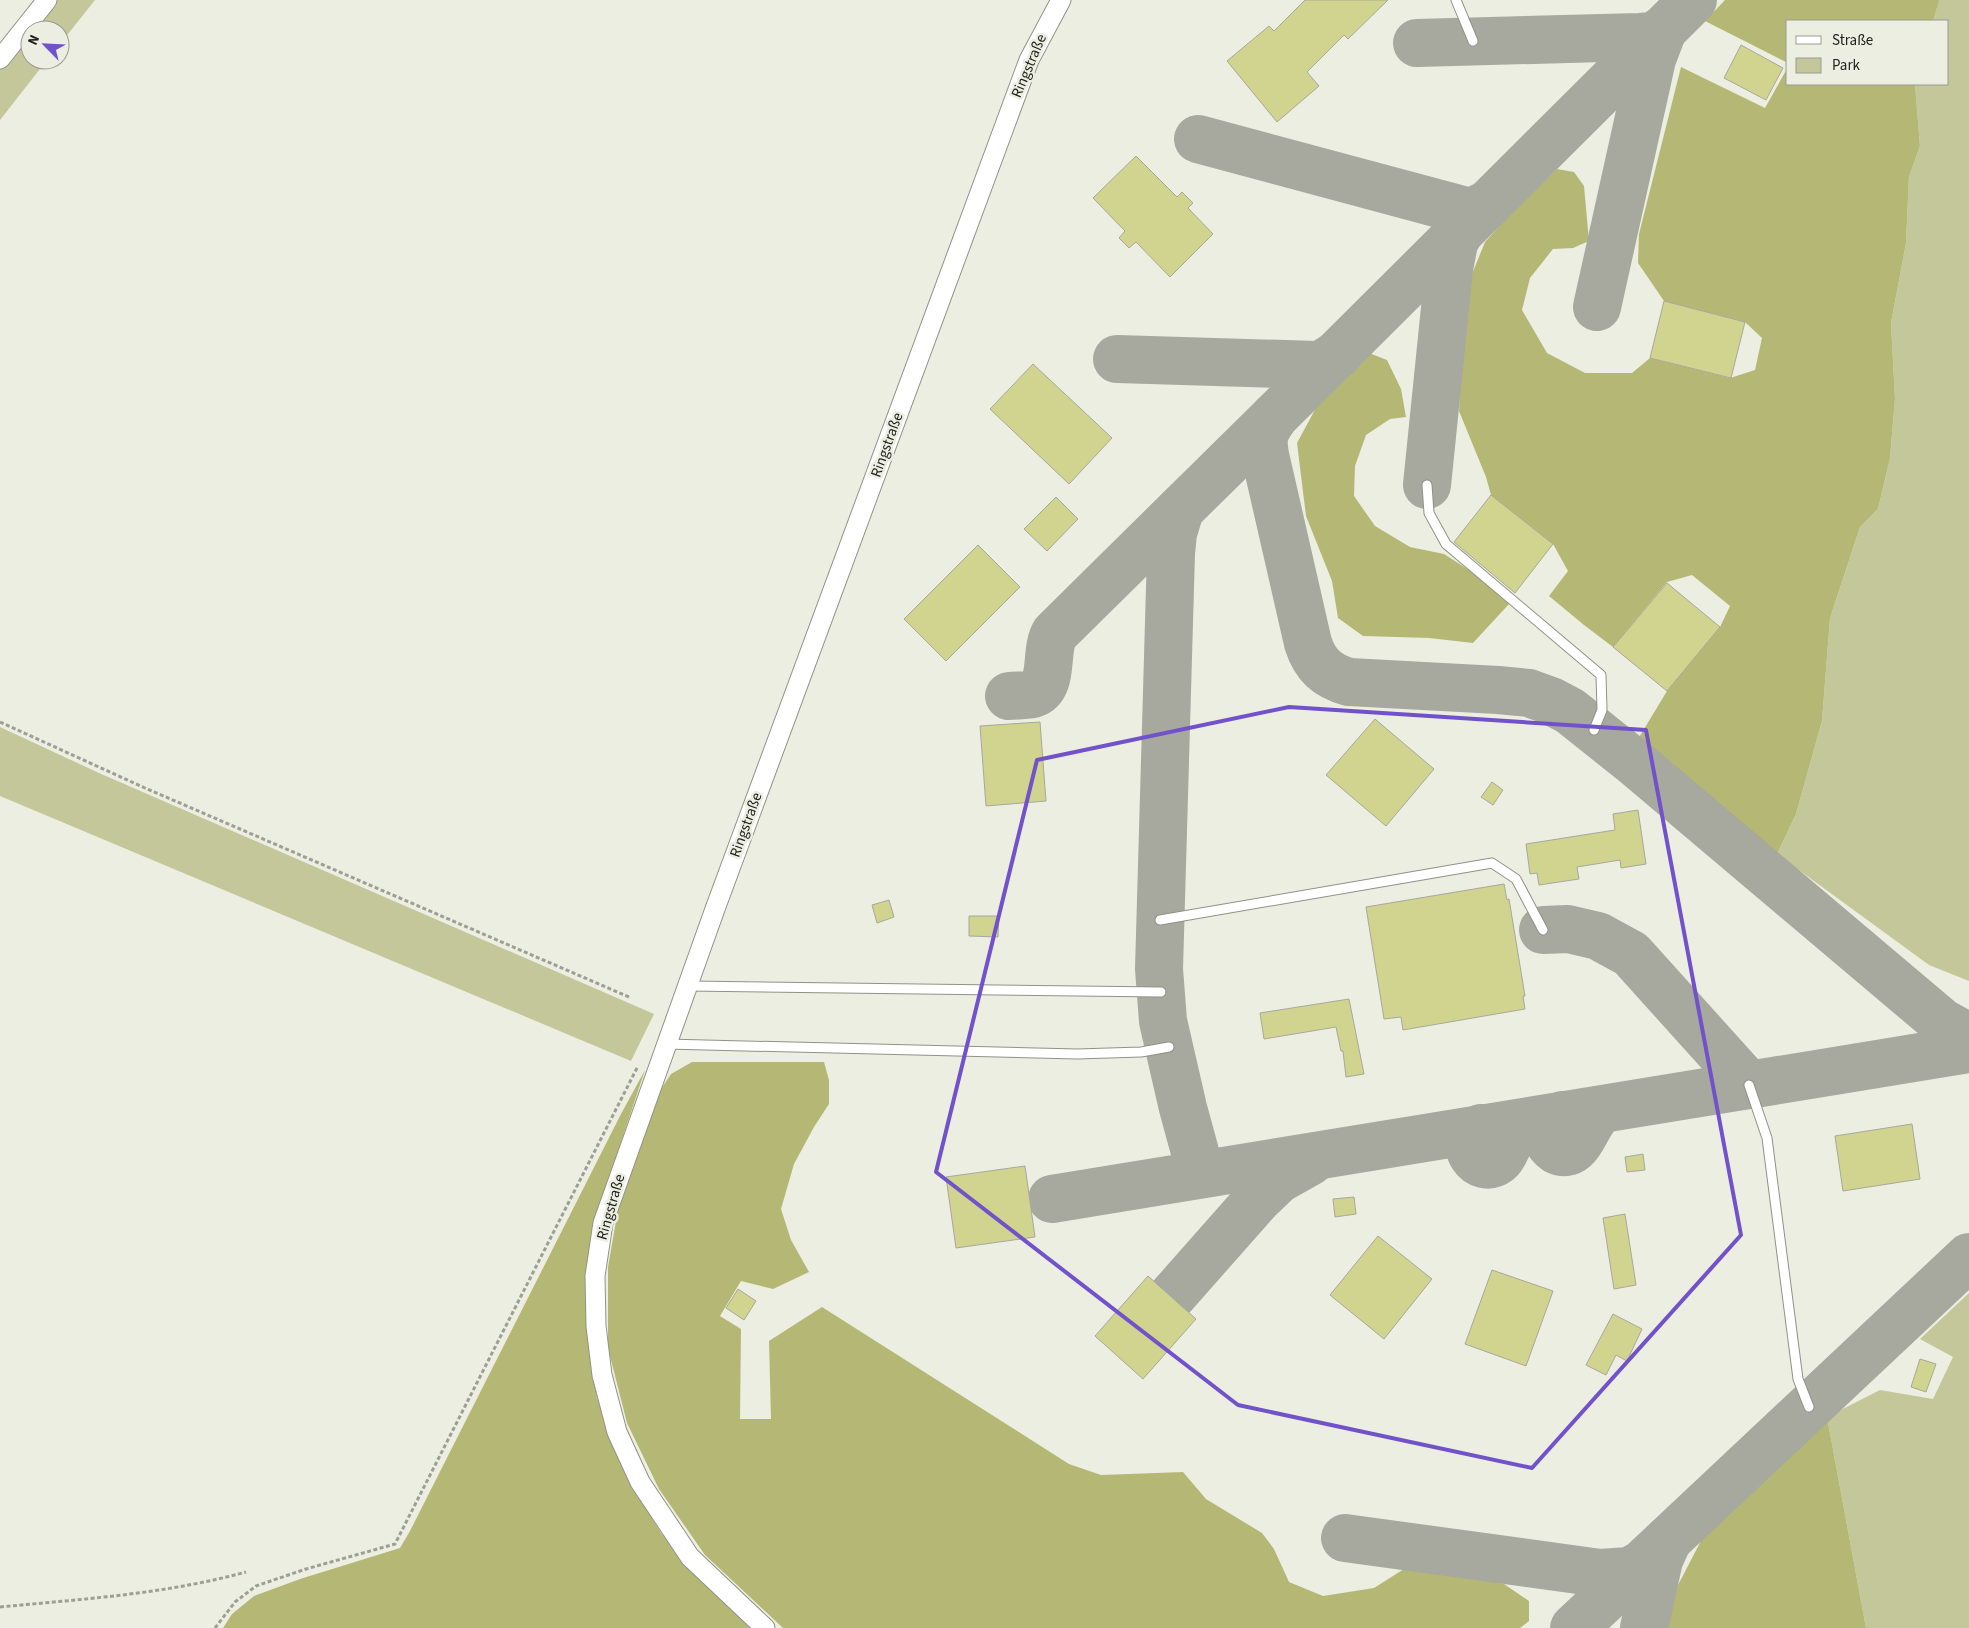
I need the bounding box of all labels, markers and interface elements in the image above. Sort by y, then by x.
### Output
north arrow [20,20,70,70]
legend [1786,20,1949,85]
text: Straße [1832,30,1873,51]
street label: Ringstraße [1006,31,1052,101]
text: N [23,32,45,48]
text: Park [1832,55,1861,76]
street label: Ringstraße [866,410,908,480]
street label: Ringstraße [725,790,767,860]
street label: Ringstraße [592,1172,630,1242]

